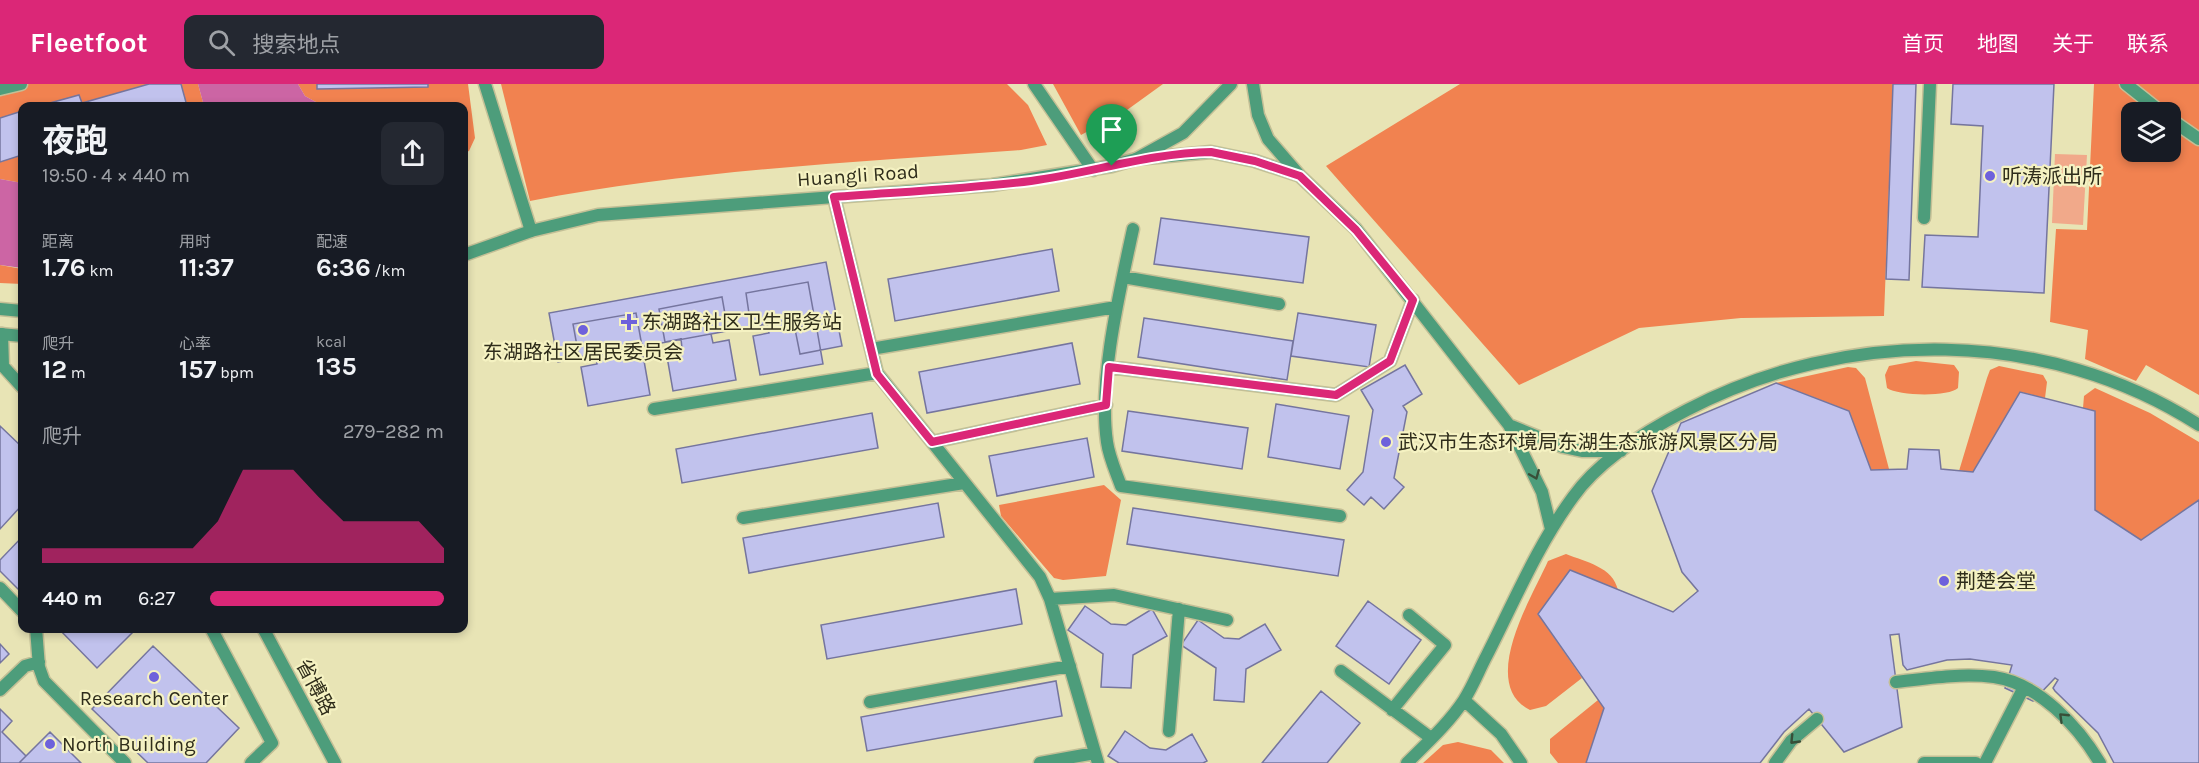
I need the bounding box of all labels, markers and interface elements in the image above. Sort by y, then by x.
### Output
search box [184,15,604,69]
text: Fleetfoot [30,26,148,59]
icon: search [205,26,238,59]
text: 搜索地点 [253,32,341,58]
text: 首页 [1902,32,1944,56]
text: 地图 [1977,32,2019,56]
text: 关于 [2052,32,2094,56]
text: 联系 [2127,32,2169,56]
map controls [2121,102,2181,162]
button: layers [2121,102,2181,162]
pin [1086,104,1137,166]
icon: arrive [1095,113,1128,146]
text: 夜跑 [42,122,108,160]
button: share [381,122,444,185]
street label: Huangli Road [796,160,920,191]
text: 19:50 · 4 × 440 m [42,164,190,187]
place label: 听涛派出所 [2002,165,2102,188]
marker: 听涛派出所 [1983,169,1997,183]
text: 距离 [42,232,74,251]
text: 用时 [179,232,211,251]
text: 配速 [316,232,348,251]
text: 1.76 [42,252,86,283]
text: 11:37 [179,252,234,283]
text: 6:36 [316,252,371,283]
text: km [86,261,113,280]
text: /km [371,261,405,280]
place label: 东湖路社区卫生服务站 [642,311,842,334]
marker: 东湖路社区卫生服务站 [620,313,638,331]
marker: 东湖路社区居民委员会 [576,323,590,337]
text: kcal [316,332,347,351]
text: 爬升 [42,334,74,353]
text: 心率 [179,334,211,353]
place label: 东湖路社区居民委员会 [483,341,683,364]
text: 135 [316,351,357,382]
text: 12 [42,354,67,385]
text: 157 [179,354,216,385]
text: m [67,363,86,382]
text: bpm [216,363,254,382]
text: 279–282 m [343,420,444,443]
text: 爬升 [42,425,82,448]
place label: 武汉市生态环境局东湖生态旅游风景区分局 [1398,431,1778,454]
marker: 武汉市生态环境局东湖生态旅游风景区分局 [1379,435,1393,449]
one-way arrow [1528,468,1540,479]
place label: 荆楚会堂 [1956,570,2036,593]
marker: 荆楚会堂 [1937,574,1951,588]
text: 440 m [42,587,103,610]
text: 6:27 [138,587,175,610]
street label: 省博路 [291,655,340,719]
marker: Research Center [147,670,161,684]
place label: Research Center [80,687,229,710]
one-way arrow [2060,714,2071,725]
one-way arrow [1791,732,1802,743]
place label: North Building [62,733,195,756]
marker: North Building [43,737,57,751]

